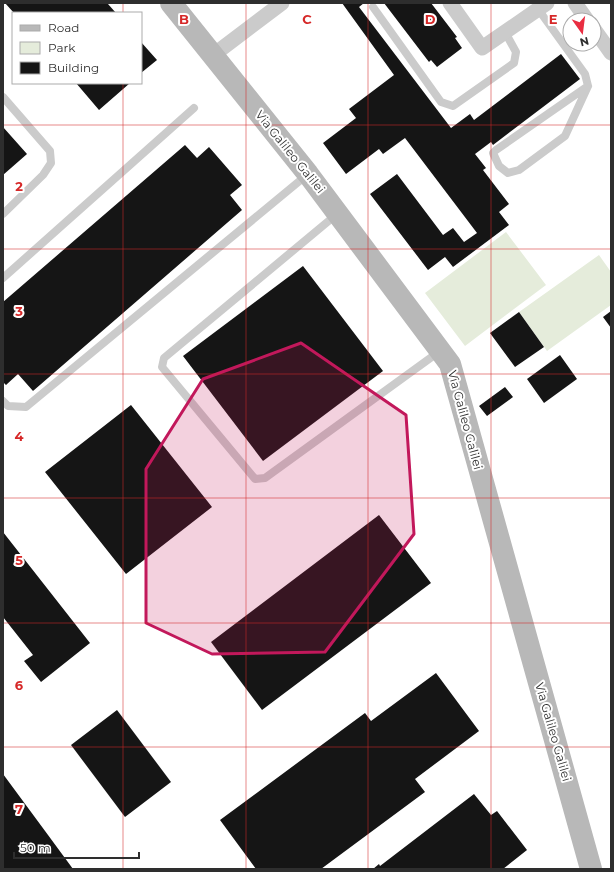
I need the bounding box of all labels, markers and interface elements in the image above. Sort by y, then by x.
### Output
text: B [179,11,189,27]
text: C [302,11,312,27]
text: D [425,11,436,27]
text: E [549,11,558,27]
legend [12,12,142,84]
north arrow [562,12,602,52]
text: Road [48,20,79,35]
text: N [578,34,590,50]
text: Park [48,40,76,55]
text: Building [48,60,99,75]
street label: Via Galileo Galilei [252,107,328,196]
text: 2 [15,178,23,194]
text: 3 [14,303,23,319]
street label: Via Galileo Galilei [445,369,486,471]
text: 4 [15,428,24,444]
text: 5 [15,552,23,568]
text: 6 [15,677,24,693]
street label: Via Galileo Galilei [532,681,575,783]
text: 7 [15,801,23,817]
scale bar [14,834,139,860]
text: 50 m [20,840,51,855]

